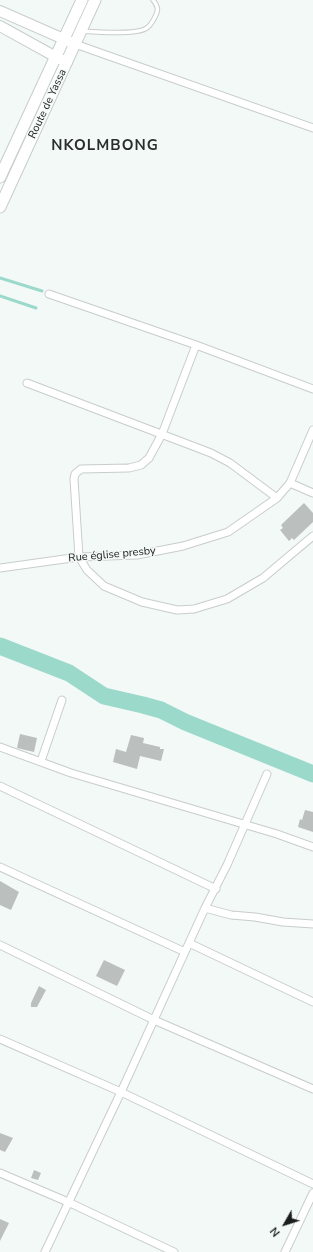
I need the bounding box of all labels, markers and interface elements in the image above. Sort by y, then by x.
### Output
street label: Route de Yassa [26,67,70,141]
district label: NKOLMBONG [51,137,159,155]
street label: Rue église presby [68,545,156,565]
north arrow [265,1204,305,1244]
text: N [267,1224,284,1240]

